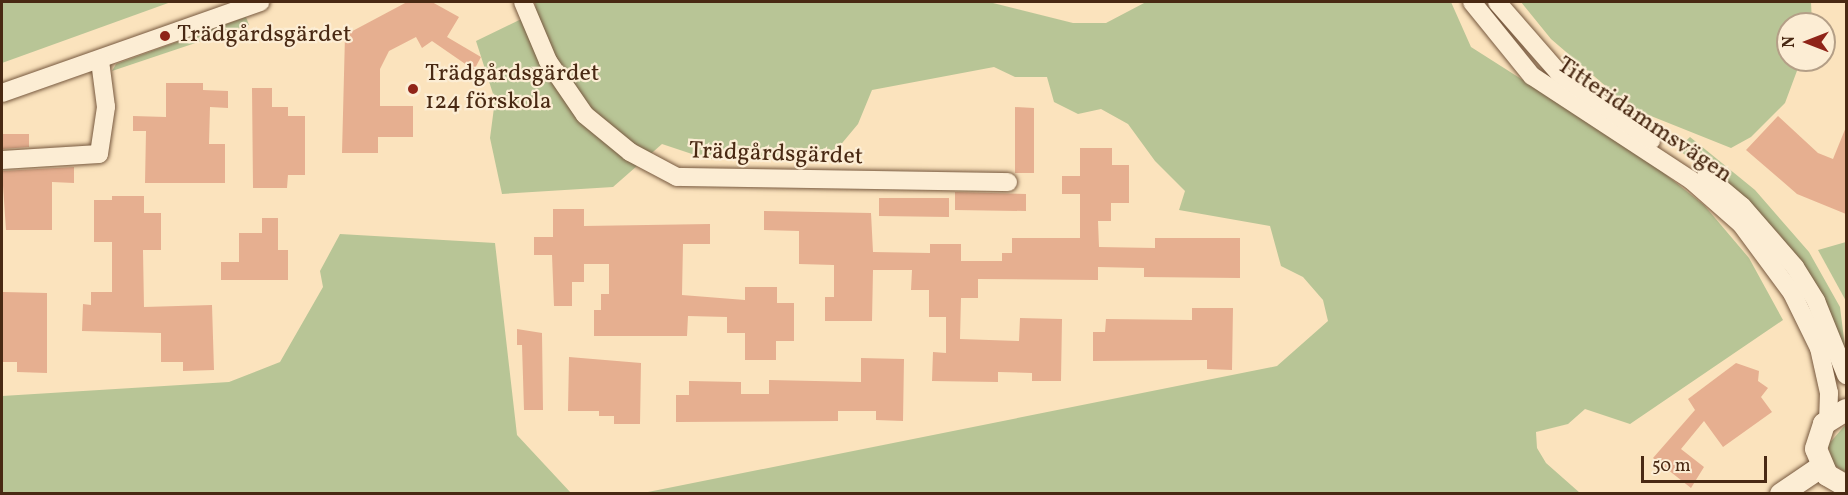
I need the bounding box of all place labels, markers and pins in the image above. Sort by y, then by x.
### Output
place label: Trädgårdsgärdet [177,22,351,50]
marker: Trädgårdsgärdet [158,29,172,43]
place label: Trädgårdsgärdet 124 förskola [425,61,599,117]
marker: Trädgårdsgärdet 124 förskola [406,82,420,96]

